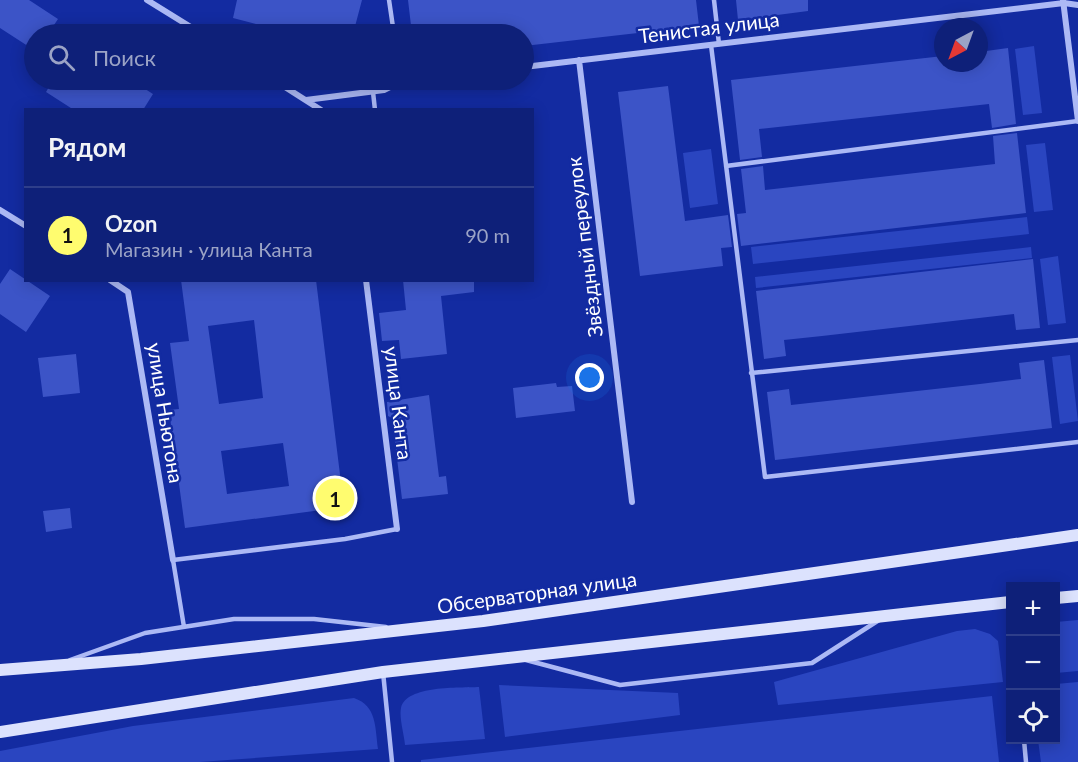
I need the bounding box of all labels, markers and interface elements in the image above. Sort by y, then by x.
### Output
street label: Тенистая улица [637,6,781,48]
north arrow [934,18,988,72]
search box [24,24,534,90]
icon: search [45,41,78,74]
text: Поиск [93,44,156,71]
text: Рядом [48,131,126,163]
street label: Звёздный переулок [561,155,607,339]
text: Ozon [105,210,158,237]
text: 1 [62,223,73,247]
text: 90 m [465,223,510,247]
text: Магазин · улица Канта [105,237,313,261]
street label: улица Ньютона [143,341,189,485]
street label: улица Канта [380,345,418,461]
your location [575,363,604,392]
pin: 1 [316,476,354,520]
street label: Обсерваторная улица [435,566,638,618]
map controls [1006,582,1060,744]
button: + [1006,582,1060,636]
button: − [1006,636,1060,690]
button: locate [1006,690,1060,744]

